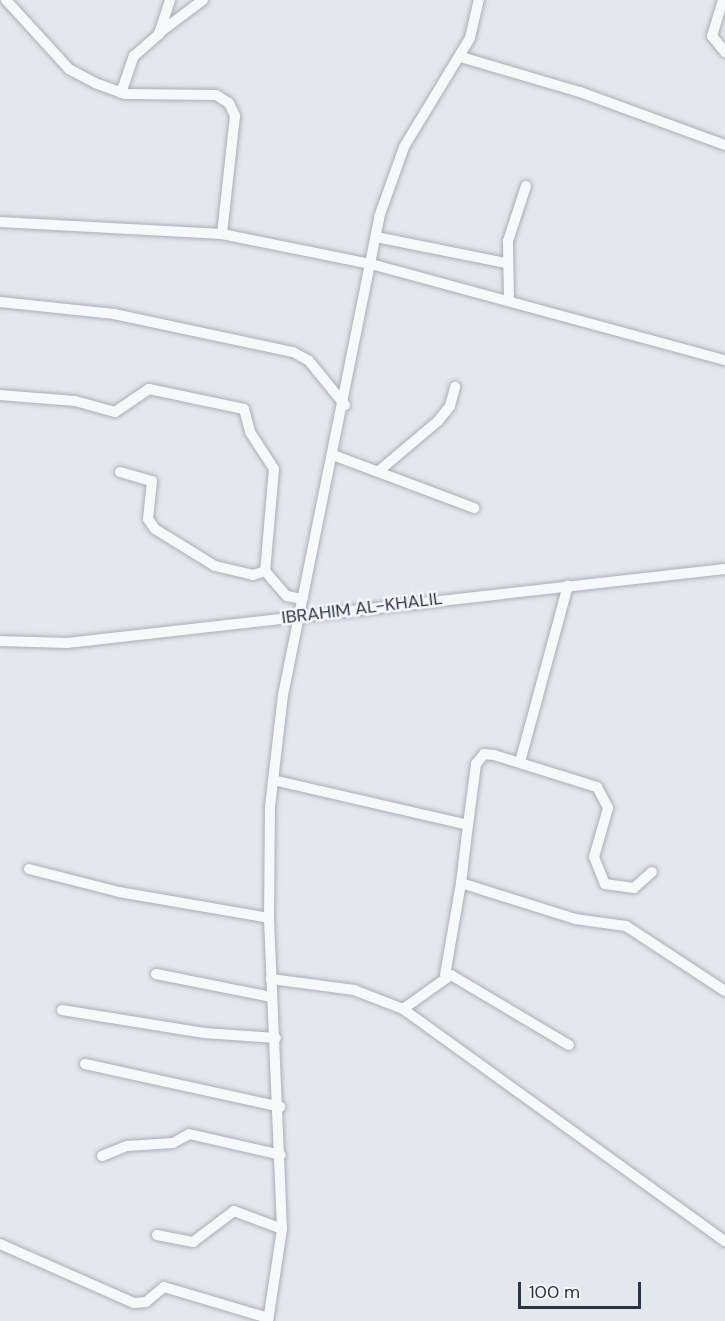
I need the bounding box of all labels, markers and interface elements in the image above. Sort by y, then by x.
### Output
street label: IBRAHIM AL-KHALIL [280,587,444,629]
scale bar [521,1270,644,1308]
text: 100 m [529,1280,580,1304]

